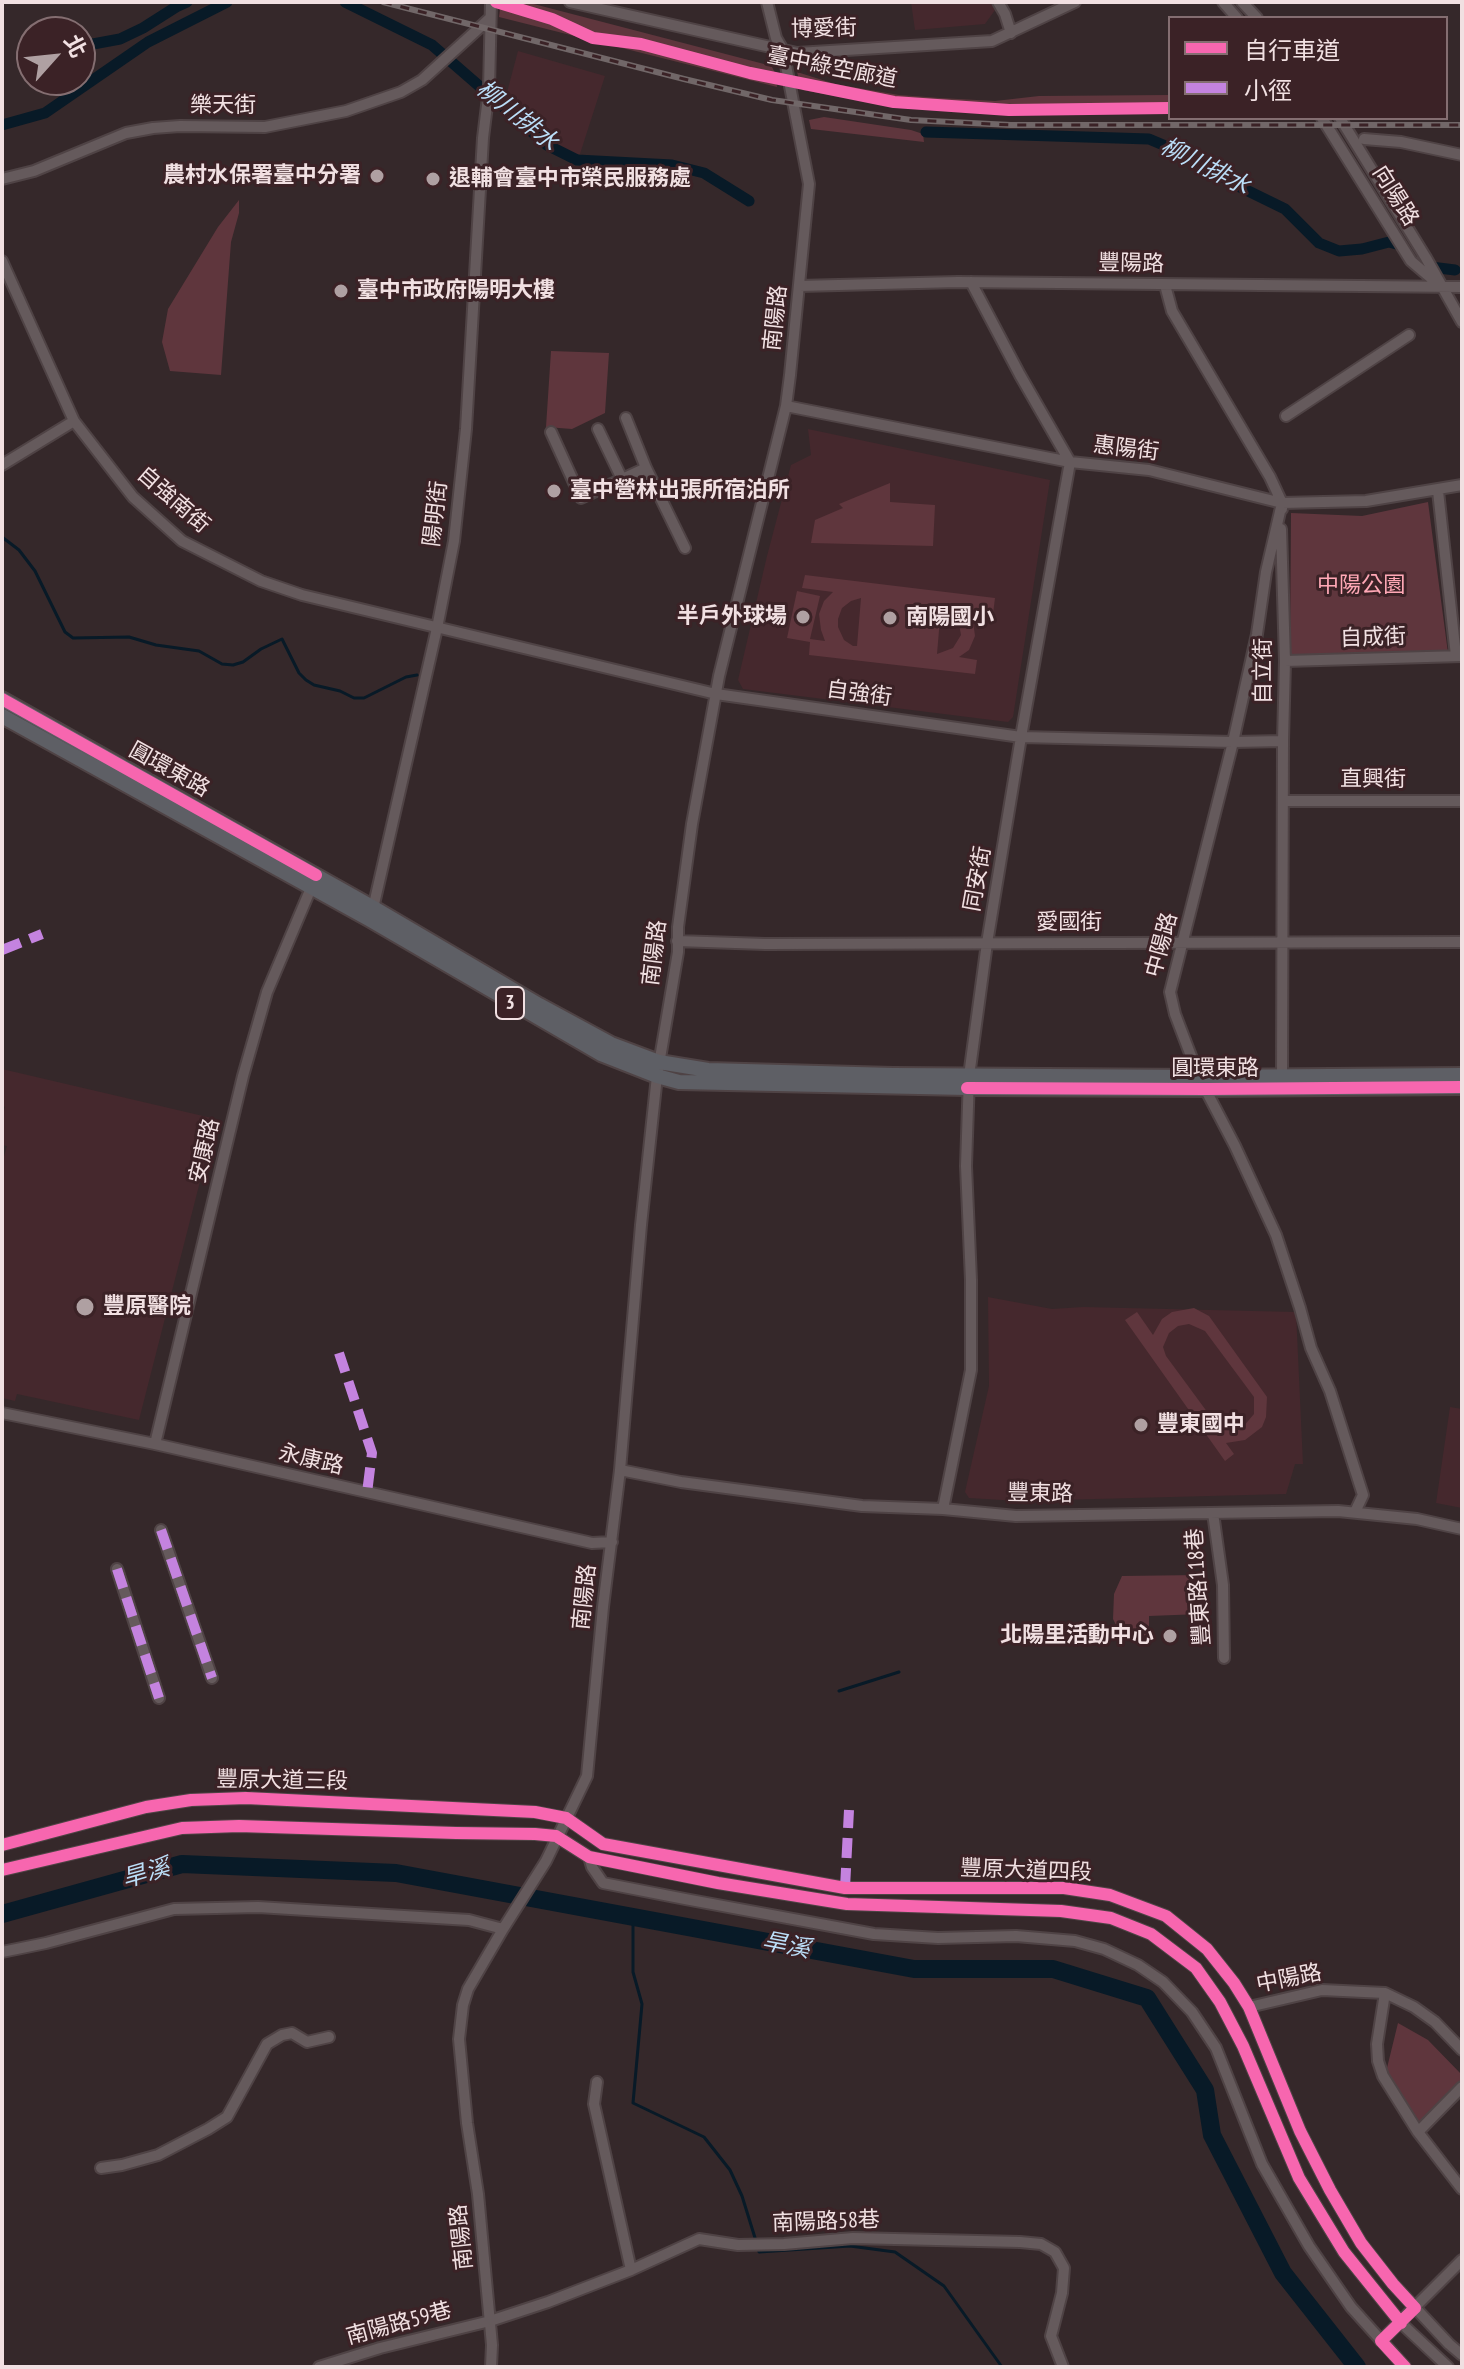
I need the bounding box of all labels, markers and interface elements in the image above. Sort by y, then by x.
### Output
street label: 博愛街 [791,15,857,43]
north arrow [16,16,96,96]
legend [1168,16,1448,120]
text: 北 [58,30,93,62]
text: 自行車道 [1244,35,1340,66]
street label: 臺中綠空廊道 [765,42,899,94]
water label: 柳川排水 [471,75,563,157]
text: 小徑 [1244,75,1292,106]
street label: 樂天街 [190,93,256,119]
water label: 柳川排水 [1156,132,1254,202]
street label: 向陽路 [1366,161,1424,231]
place label: 農村水保署臺中分署 [163,163,361,189]
place label: 退輔會臺中市榮民服務處 [449,166,691,192]
marker: 農村水保署臺中分署 [368,167,386,185]
marker: 退輔會臺中市榮民服務處 [424,170,442,188]
street label: 豐陽路 [1098,250,1164,278]
place label: 臺中市政府陽明大樓 [357,278,555,304]
marker: 臺中市政府陽明大樓 [332,282,350,300]
street label: 南陽路 [759,284,793,352]
street label: 惠陽街 [1092,432,1160,466]
street label: 自強南街 [131,461,215,539]
place label: 臺中營林出張所宿泊所 [570,478,790,504]
street label: 陽明街 [419,480,453,548]
marker: 臺中營林出張所宿泊所 [545,482,563,500]
park label: 中陽公園 [1317,573,1405,599]
place label: 半戶外球場 [677,604,787,630]
place label: 南陽國小 [906,605,994,631]
marker: 半戶外球場 [794,608,812,626]
marker: 南陽國小 [881,609,899,627]
street label: 自成街 [1340,624,1406,652]
street label: 自立街 [1251,638,1277,704]
street label: 自強街 [824,676,894,712]
street label: 圓環東路 [124,737,214,803]
street label: 直興街 [1340,767,1406,793]
street label: 同安街 [959,844,997,914]
street label: 愛國街 [1036,910,1102,936]
street label: 中陽路 [1141,910,1183,980]
street label: 南陽路 [638,919,672,987]
road number: 3 [496,987,524,1019]
street label: 圓環東路 [1171,1056,1259,1082]
street label: 安康路 [185,1116,225,1186]
place label: 豐原醫院 [103,1294,191,1320]
marker: 豐原醫院 [74,1296,96,1318]
place label: 豐東國中 [1157,1412,1245,1438]
marker: 豐東國中 [1132,1416,1150,1434]
street label: 永康路 [276,1440,346,1480]
street label: 豐東路 [1007,1480,1073,1508]
street label: 豐東路118巷 [1182,1527,1216,1647]
street label: 南陽路 [568,1563,602,1631]
place label: 北陽里活動中心 [1000,1623,1154,1649]
marker: 北陽里活動中心 [1161,1627,1179,1645]
street label: 豐原大道三段 [216,1767,348,1795]
water label: 旱溪 [119,1854,173,1894]
street label: 豐原大道四段 [960,1856,1092,1886]
water label: 旱溪 [760,1927,812,1965]
street label: 中陽路 [1254,1960,1324,1998]
street label: 南陽路 [445,2203,479,2271]
street label: 南陽路58巷 [772,2207,880,2237]
street label: 南陽路59巷 [344,2297,454,2351]

